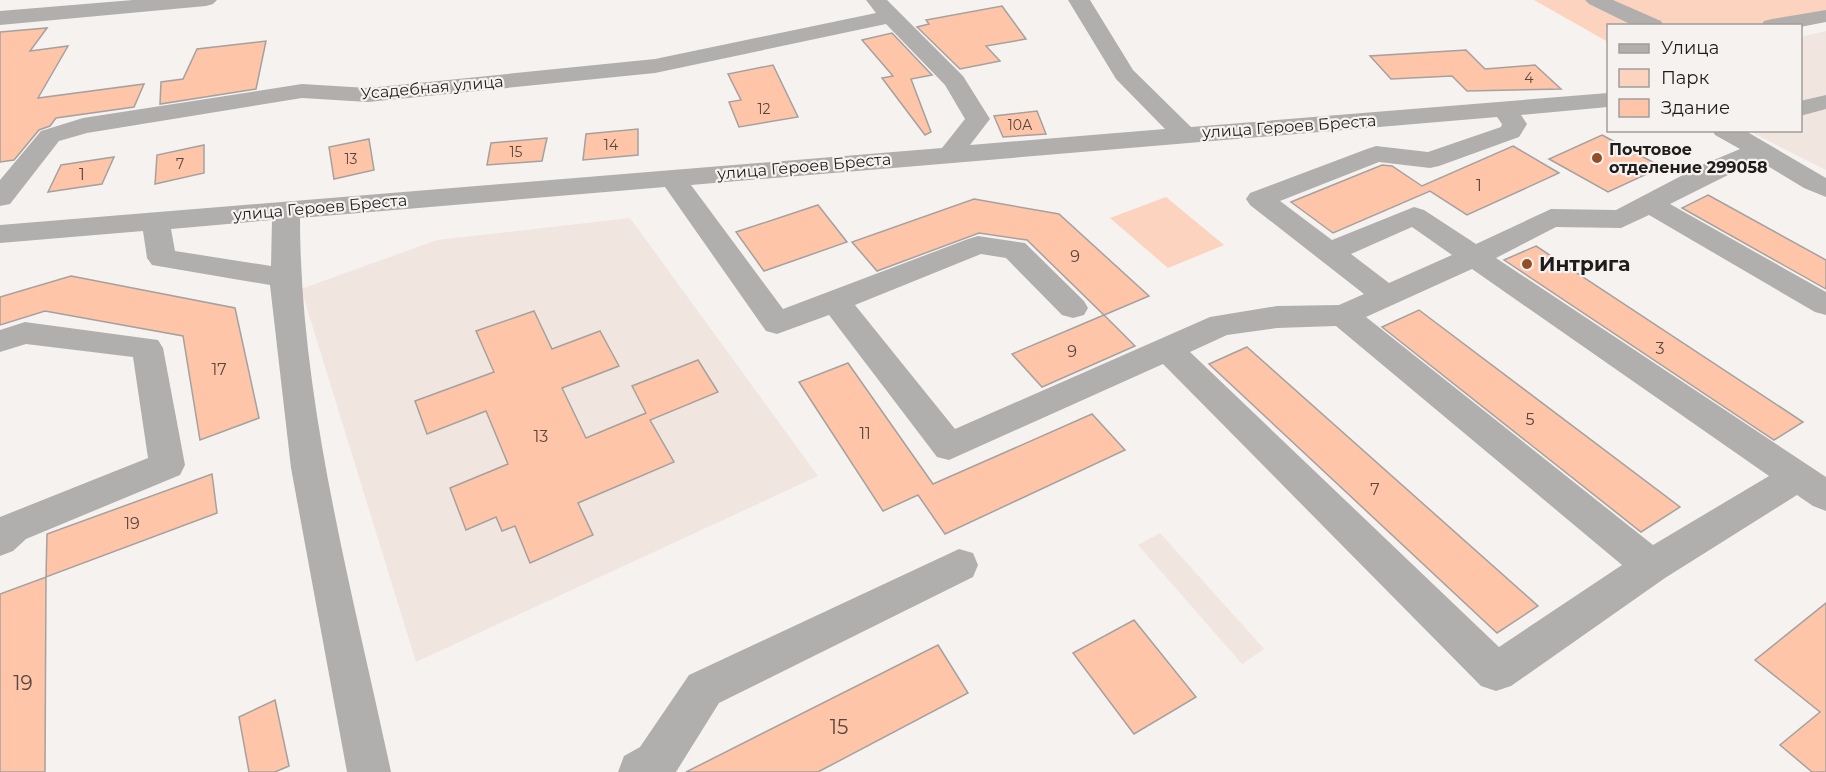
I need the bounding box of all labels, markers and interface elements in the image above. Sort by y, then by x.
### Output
legend [1607,24,1802,132]
text: Улица [1661,37,1719,59]
text: Парк [1661,67,1710,89]
house number: 4 [1524,69,1534,87]
street label: Усадебная улица [360,72,504,103]
text: Здание [1661,97,1730,119]
house number: 12 [757,100,771,118]
street label: улица Героев Бреста [1200,111,1377,142]
house number: 10А [1008,116,1033,134]
house number: 14 [604,136,619,154]
place label: Почтовое отделение 299058 [1609,140,1768,177]
house number: 15 [510,143,523,161]
street label: улица Героев Бреста [715,149,892,184]
house number: 13 [345,150,358,168]
marker: Почтовое отделение 299058 [1590,151,1604,165]
house number: 7 [176,155,184,173]
house number: 1 [79,165,85,184]
house number: 1 [1476,176,1482,195]
street label: улица Героев Бреста [231,190,408,225]
house number: 9 [1070,247,1080,266]
place label: Интрига [1539,252,1630,276]
marker: Интрига [1520,257,1534,271]
house number: 3 [1655,339,1665,358]
house number: 9 [1067,342,1077,361]
house number: 17 [211,360,227,379]
house number: 5 [1525,410,1535,429]
house number: 11 [859,424,871,443]
house number: 13 [534,427,548,446]
house number: 7 [1370,480,1380,499]
house number: 19 [124,514,140,533]
house number: 19 [13,671,33,695]
house number: 15 [830,715,848,739]

